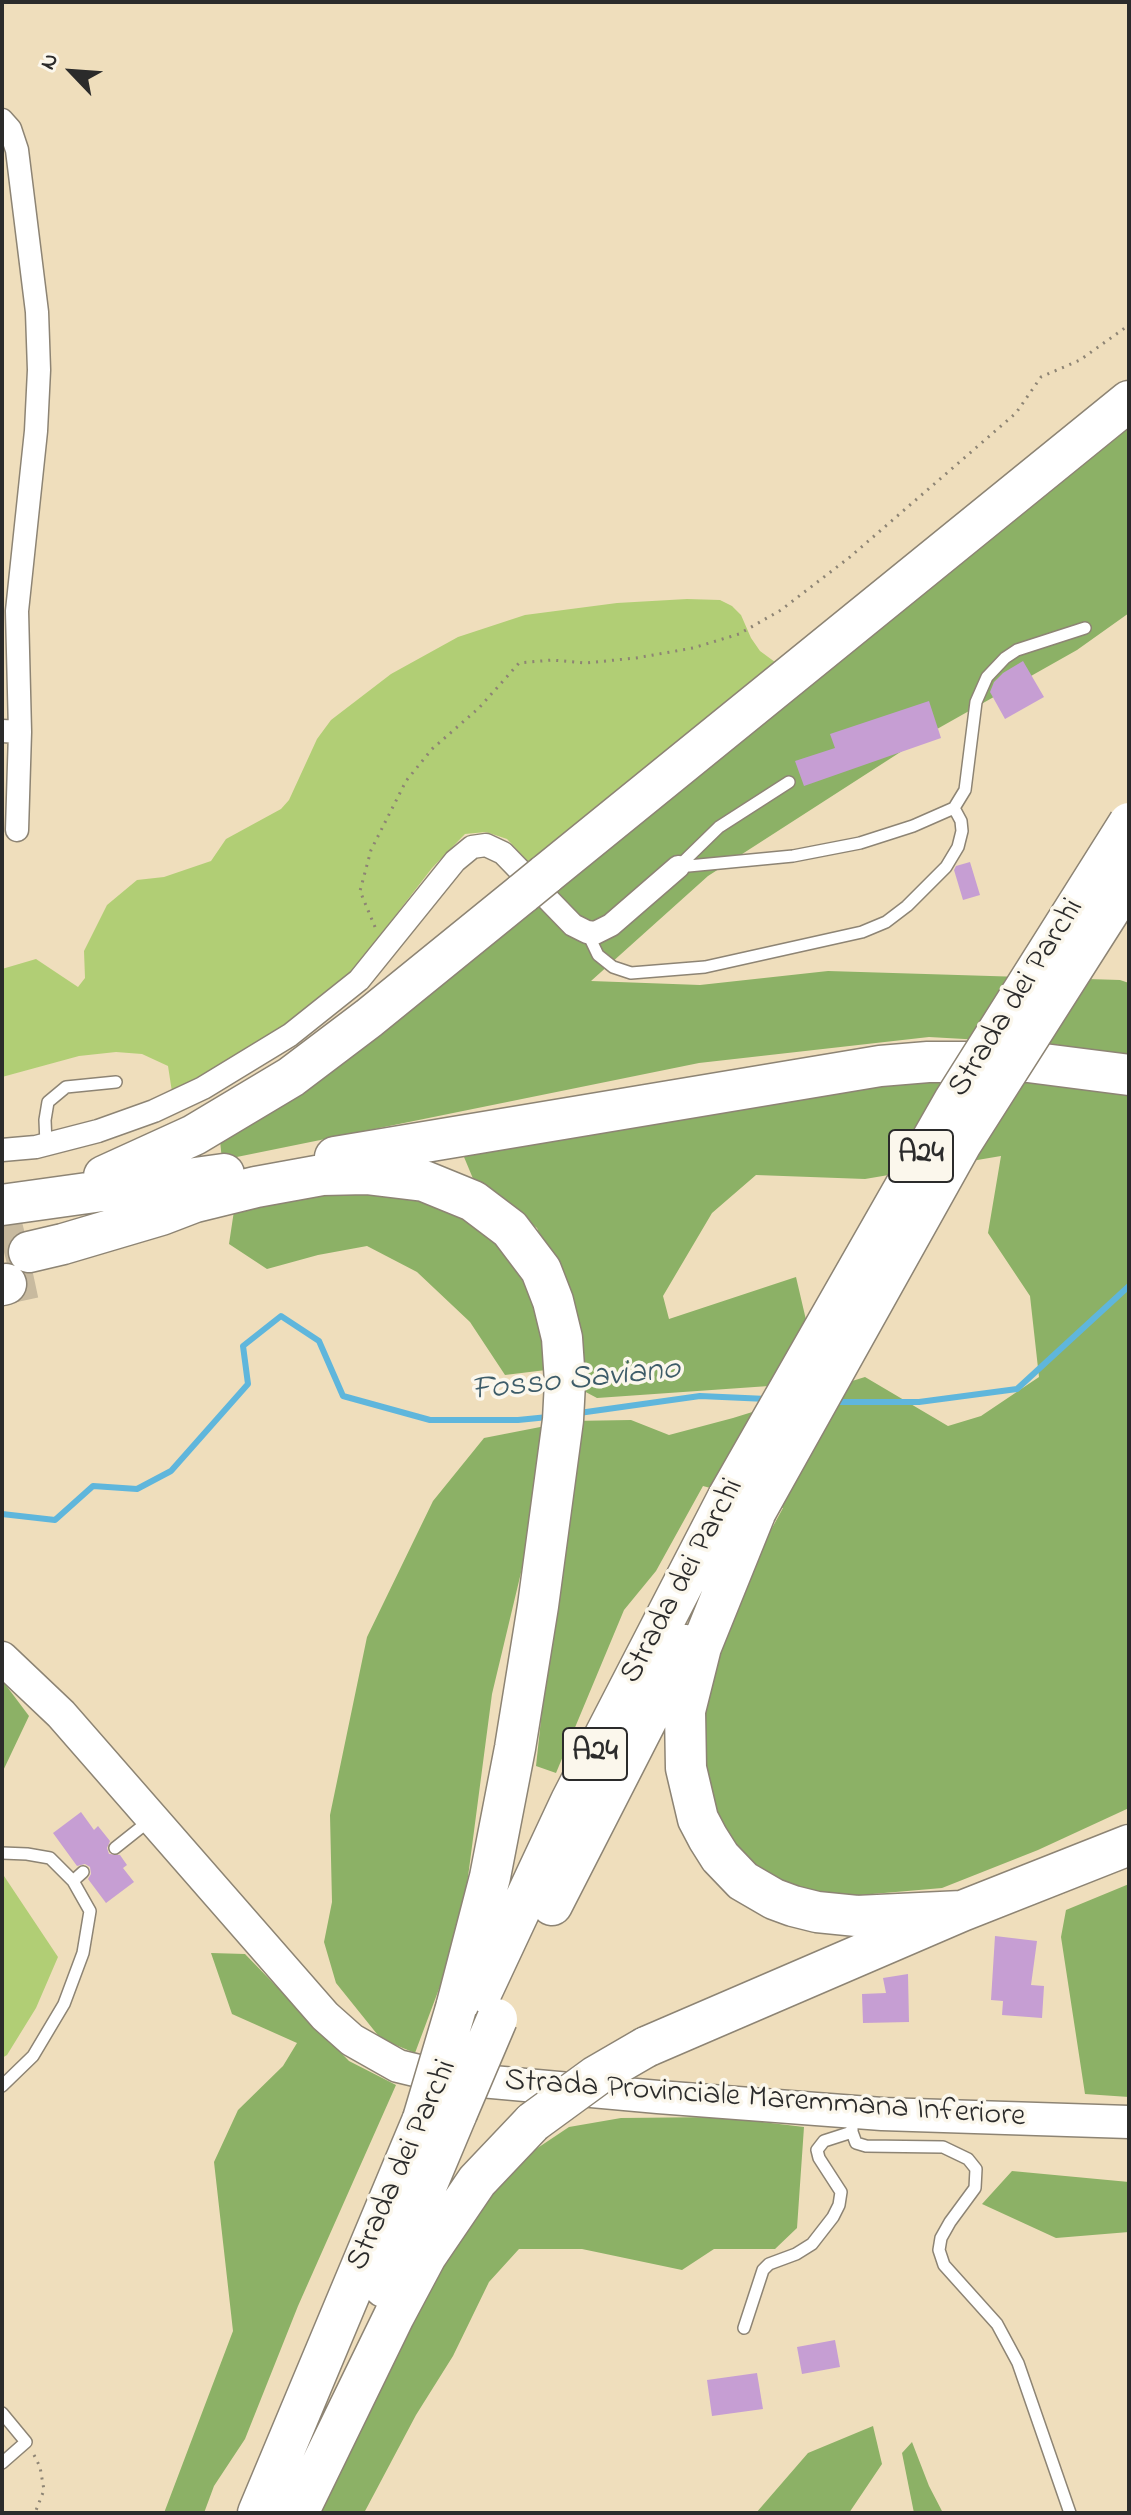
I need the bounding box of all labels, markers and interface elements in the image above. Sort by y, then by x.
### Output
north arrow [32,32,112,112]
text: N [33,48,68,75]
street label: Strada dei Parchi [942,893,1094,1105]
road number: A24 [889,1130,953,1182]
water label: Fosso Saviano [470,1351,682,1413]
street label: Strada dei Parchi [614,1473,754,1691]
road number: A24 [563,1728,627,1780]
street label: Strada dei Parchi [340,2055,468,2277]
street label: Strada Provinciale Maremmana Inferiore [503,2064,1027,2138]

